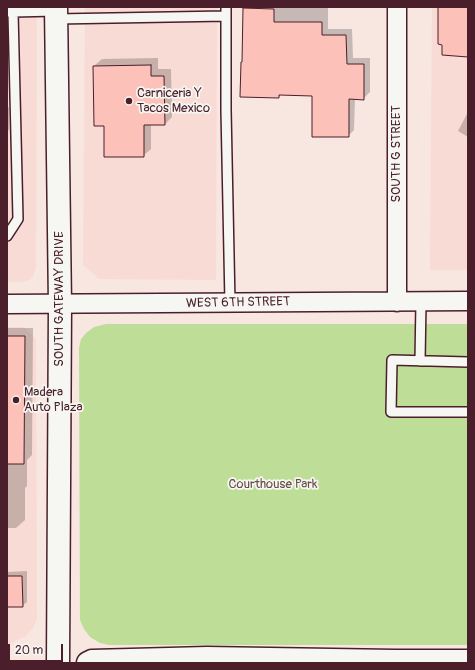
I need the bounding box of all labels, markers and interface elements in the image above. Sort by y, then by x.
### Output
place label: Carniceria Y Tacos Mexico [137,86,210,117]
marker: Carniceria Y Tacos Mexico [124,96,134,106]
street label: SOUTH G STREET [389,105,405,203]
street label: SOUTH GATEWAY DRIVE [52,231,68,367]
street label: WEST 6TH STREET [186,294,290,312]
place label: Madera Auto Plaza [24,385,83,416]
marker: Madera Auto Plaza [11,395,21,405]
park label: Courthouse Park [229,477,317,493]
scale bar [10,636,65,662]
text: 20 m [15,643,43,658]

